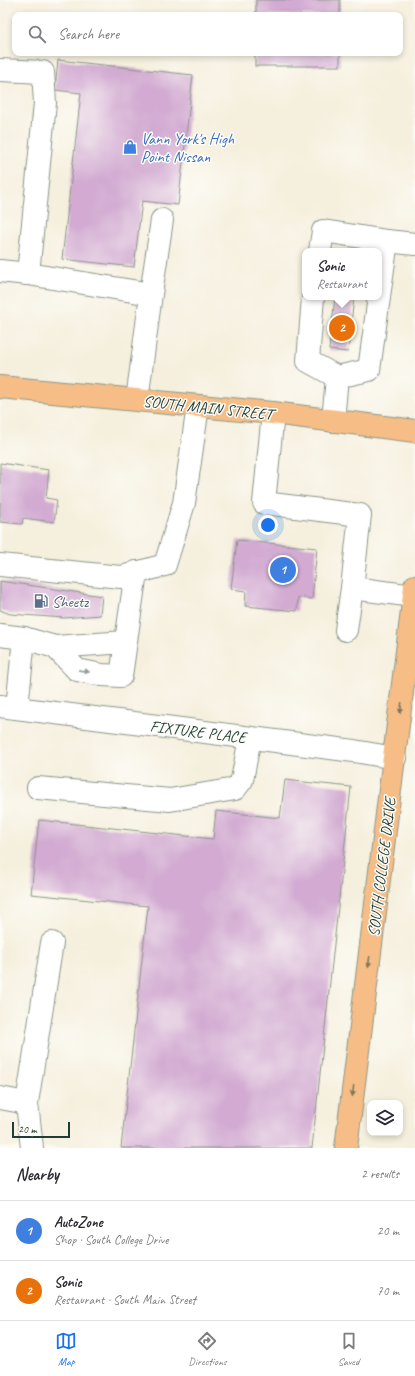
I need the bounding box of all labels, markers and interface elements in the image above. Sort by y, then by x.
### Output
search box [12,12,403,56]
icon: search [26,23,48,45]
text: Search here [58,25,119,44]
place label: Vann York's High Point Nissan [141,129,235,167]
shop icon: Vann York's High Point Nissan [122,139,138,155]
popup [302,248,382,300]
text: Sonic [317,257,345,276]
text: Restaurant [317,276,367,292]
pin: 2 [329,313,355,343]
street label: SOUTH MAIN STREET [142,391,278,425]
your location [258,515,278,535]
pin: 1 [270,555,296,585]
place label: Sheetz [52,592,89,612]
fuel station icon: Sheetz [33,593,49,609]
one-way arrow [78,669,90,675]
one-way arrow [397,702,404,714]
street label: FIXTURE PLACE [149,716,249,748]
street label: SOUTH COLLEGE DRIVE [364,794,401,938]
one-way arrow [366,956,373,968]
one-way arrow [350,1085,357,1097]
map controls [367,1100,403,1136]
button: layers [367,1100,403,1136]
scale bar [12,1120,70,1139]
text: 20 m [18,1122,37,1136]
text: Nearby [16,1164,59,1185]
text: 2 results [361,1166,399,1182]
text: AutoZone [54,1213,103,1232]
text: 1 [26,1223,32,1239]
text: 20 m [377,1223,399,1239]
text: Shop · South College Drive [54,1232,168,1248]
text: Sonic [54,1273,82,1292]
text: 2 [26,1283,32,1299]
text: 70 m [377,1283,399,1299]
text: Restaurant · South Main Street [54,1292,196,1308]
tab: Map [55,1330,77,1368]
tab: Directions [188,1330,227,1368]
tab: Saved [338,1330,360,1368]

